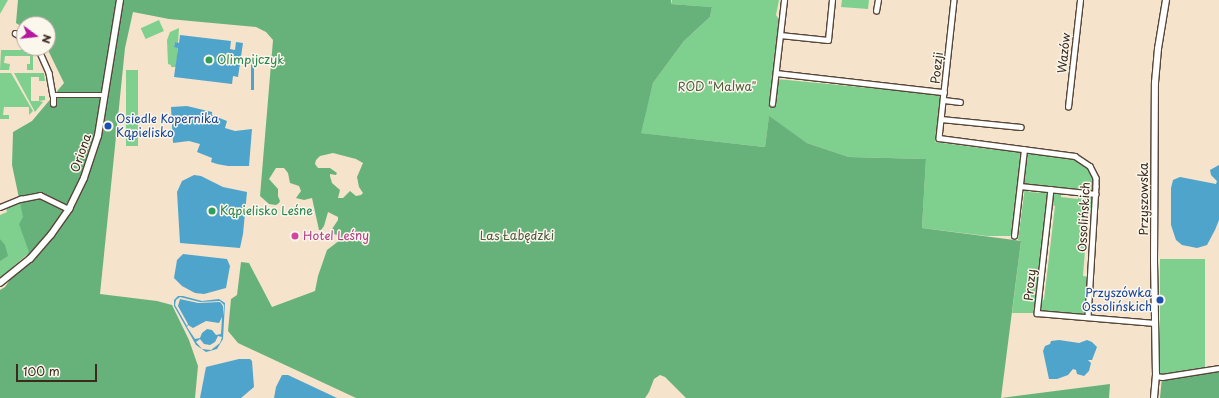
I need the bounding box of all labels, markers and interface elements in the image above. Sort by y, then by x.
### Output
north arrow [16,16,56,56]
street label: Wazów [1055,32,1073,74]
text: N [38,33,56,45]
street label: Poezji [928,51,946,85]
place label: Olimpijczyk [217,53,284,67]
marker: Olimpijczyk [204,55,214,65]
park label: ROD "Malwa" [677,80,757,94]
place label: Osiedle Kopernika Kąpielisko [116,112,220,140]
marker: Osiedle Kopernika Kąpielisko [103,121,113,131]
street label: Oriona [68,132,94,174]
street label: Przyszowska [1137,162,1151,236]
street label: Ossolińskich [1075,182,1093,252]
place label: Kąpielisko Leśne [220,204,314,218]
marker: Kąpielisko Leśne [207,206,217,216]
place label: Hotel Leśny [303,229,370,243]
park label: Las Łabędzki [480,229,554,243]
marker: Hotel Leśny [290,231,300,241]
street label: Prozy [1021,268,1039,302]
place label: Przyszówka Ossolińskich [1082,286,1152,314]
marker: Przyszówka Ossolińskich [1155,295,1165,305]
scale bar [18,356,99,382]
text: 100 m [23,362,60,380]

